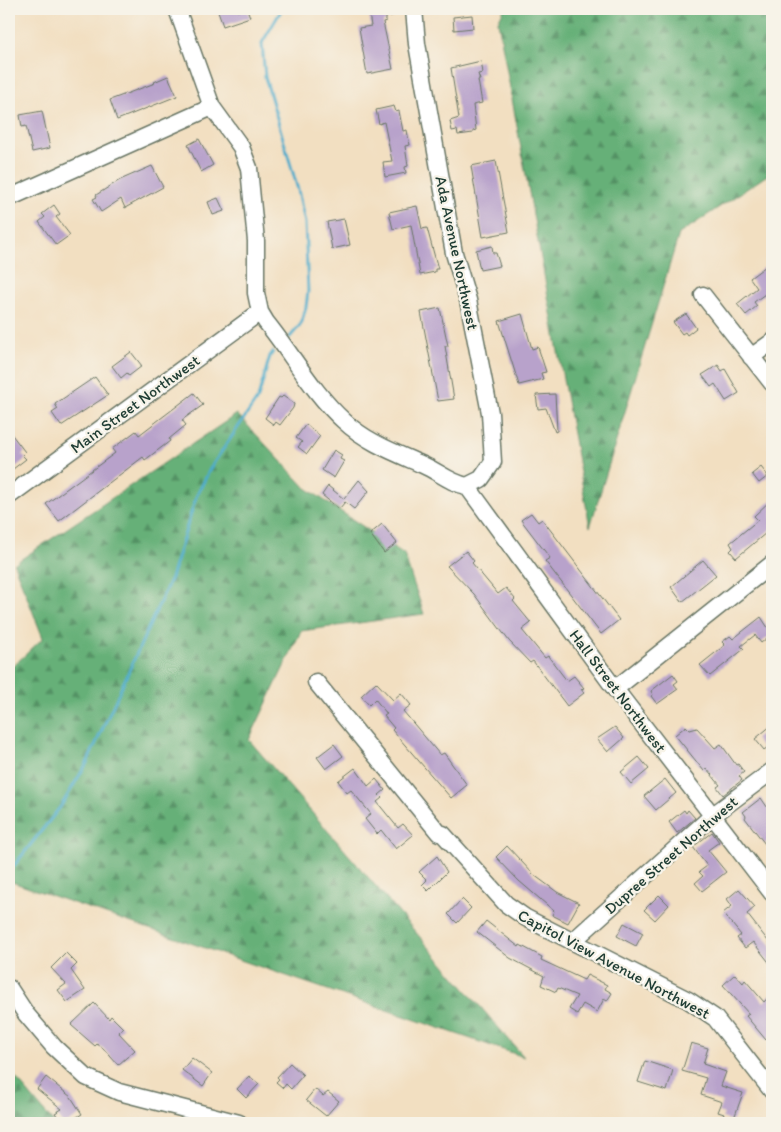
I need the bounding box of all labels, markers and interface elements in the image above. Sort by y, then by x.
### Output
street label: Ada Avenue Northwest [431,174,483,332]
street label: Main Street Northwest [67,351,203,457]
street label: Hall Street Northwest [565,626,671,756]
street label: Dupree Street Northwest [601,792,741,918]
street label: Capitol View Avenue Northwest [515,905,713,1023]

